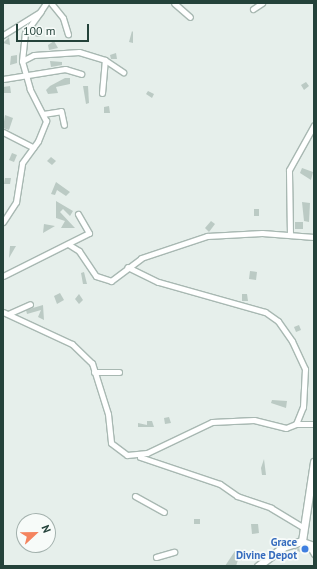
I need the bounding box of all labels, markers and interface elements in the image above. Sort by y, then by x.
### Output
scale bar [18,16,91,42]
text: 100 m [23,23,56,38]
north arrow [16,513,56,553]
text: N [38,523,54,535]
place label: Grace Divine Depot [236,536,297,562]
marker: Grace Divine Depot [300,544,310,554]

